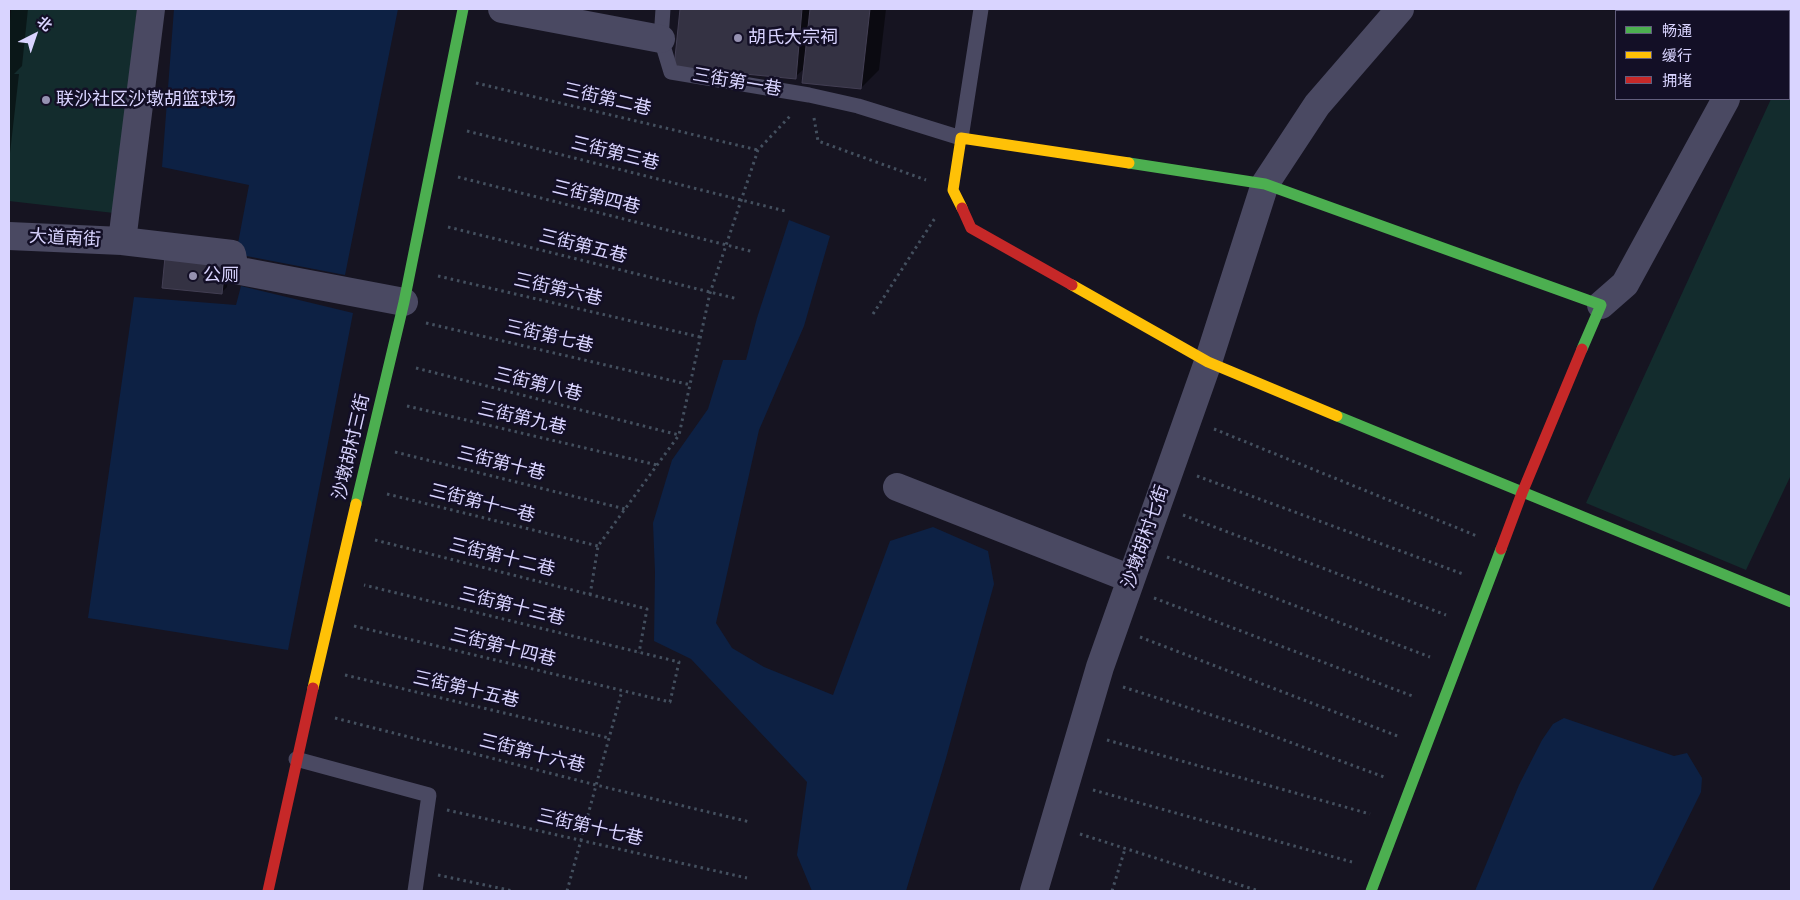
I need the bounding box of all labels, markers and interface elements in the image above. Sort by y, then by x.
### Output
north arrow [10,10,60,60]
legend [1615,10,1790,100]
text: 北 [34,12,56,35]
text: 畅通 [1662,21,1692,41]
place label: 胡氏大宗祠 [748,27,838,49]
marker: 胡氏大宗祠 [732,32,744,44]
text: 缓行 [1662,46,1692,66]
street label: 三街第一巷 [691,65,783,101]
text: 拥堵 [1662,71,1692,91]
street label: 三街第二巷 [561,79,653,121]
place label: 联沙社区沙墩胡篮球场 [56,89,236,111]
marker: 联沙社区沙墩胡篮球场 [40,94,52,106]
street label: 三街第三巷 [569,133,661,175]
street label: 三街第四巷 [550,177,642,219]
street label: 大道南街 [28,226,102,252]
street label: 三街第五巷 [537,226,629,268]
place label: 公厕 [203,265,239,287]
street label: 三街第六巷 [512,269,604,311]
marker: 公厕 [187,270,199,282]
street label: 三街第七巷 [503,316,595,358]
street label: 三街第八巷 [492,364,584,406]
street label: 沙墩胡村三街 [329,392,375,502]
street label: 三街第九巷 [476,398,568,440]
street label: 三街第十巷 [455,443,547,485]
street label: 三街第十一巷 [427,480,537,528]
street label: 沙墩胡村七街 [1118,482,1174,592]
street label: 三街第十二巷 [447,534,557,582]
street label: 三街第十三巷 [457,583,567,631]
street label: 三街第十四巷 [448,624,558,672]
street label: 三街第十五巷 [411,667,521,713]
street label: 三街第十六巷 [477,730,587,778]
street label: 三街第十七巷 [535,805,645,851]

